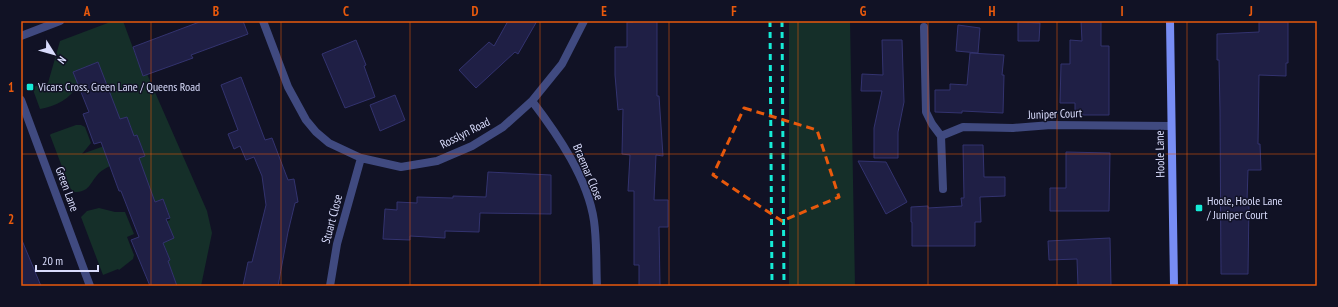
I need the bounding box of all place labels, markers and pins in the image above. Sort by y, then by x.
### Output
place label: Vicars Cross, Green Lane / Queens Road [37,79,200,94]
marker: Vicars Cross, Green Lane / Queens Road [25,82,35,92]
place label: Hoole, Hoole Lane / Juniper Court [1206,193,1283,222]
marker: Hoole, Hoole Lane / Juniper Court [1194,203,1204,213]

